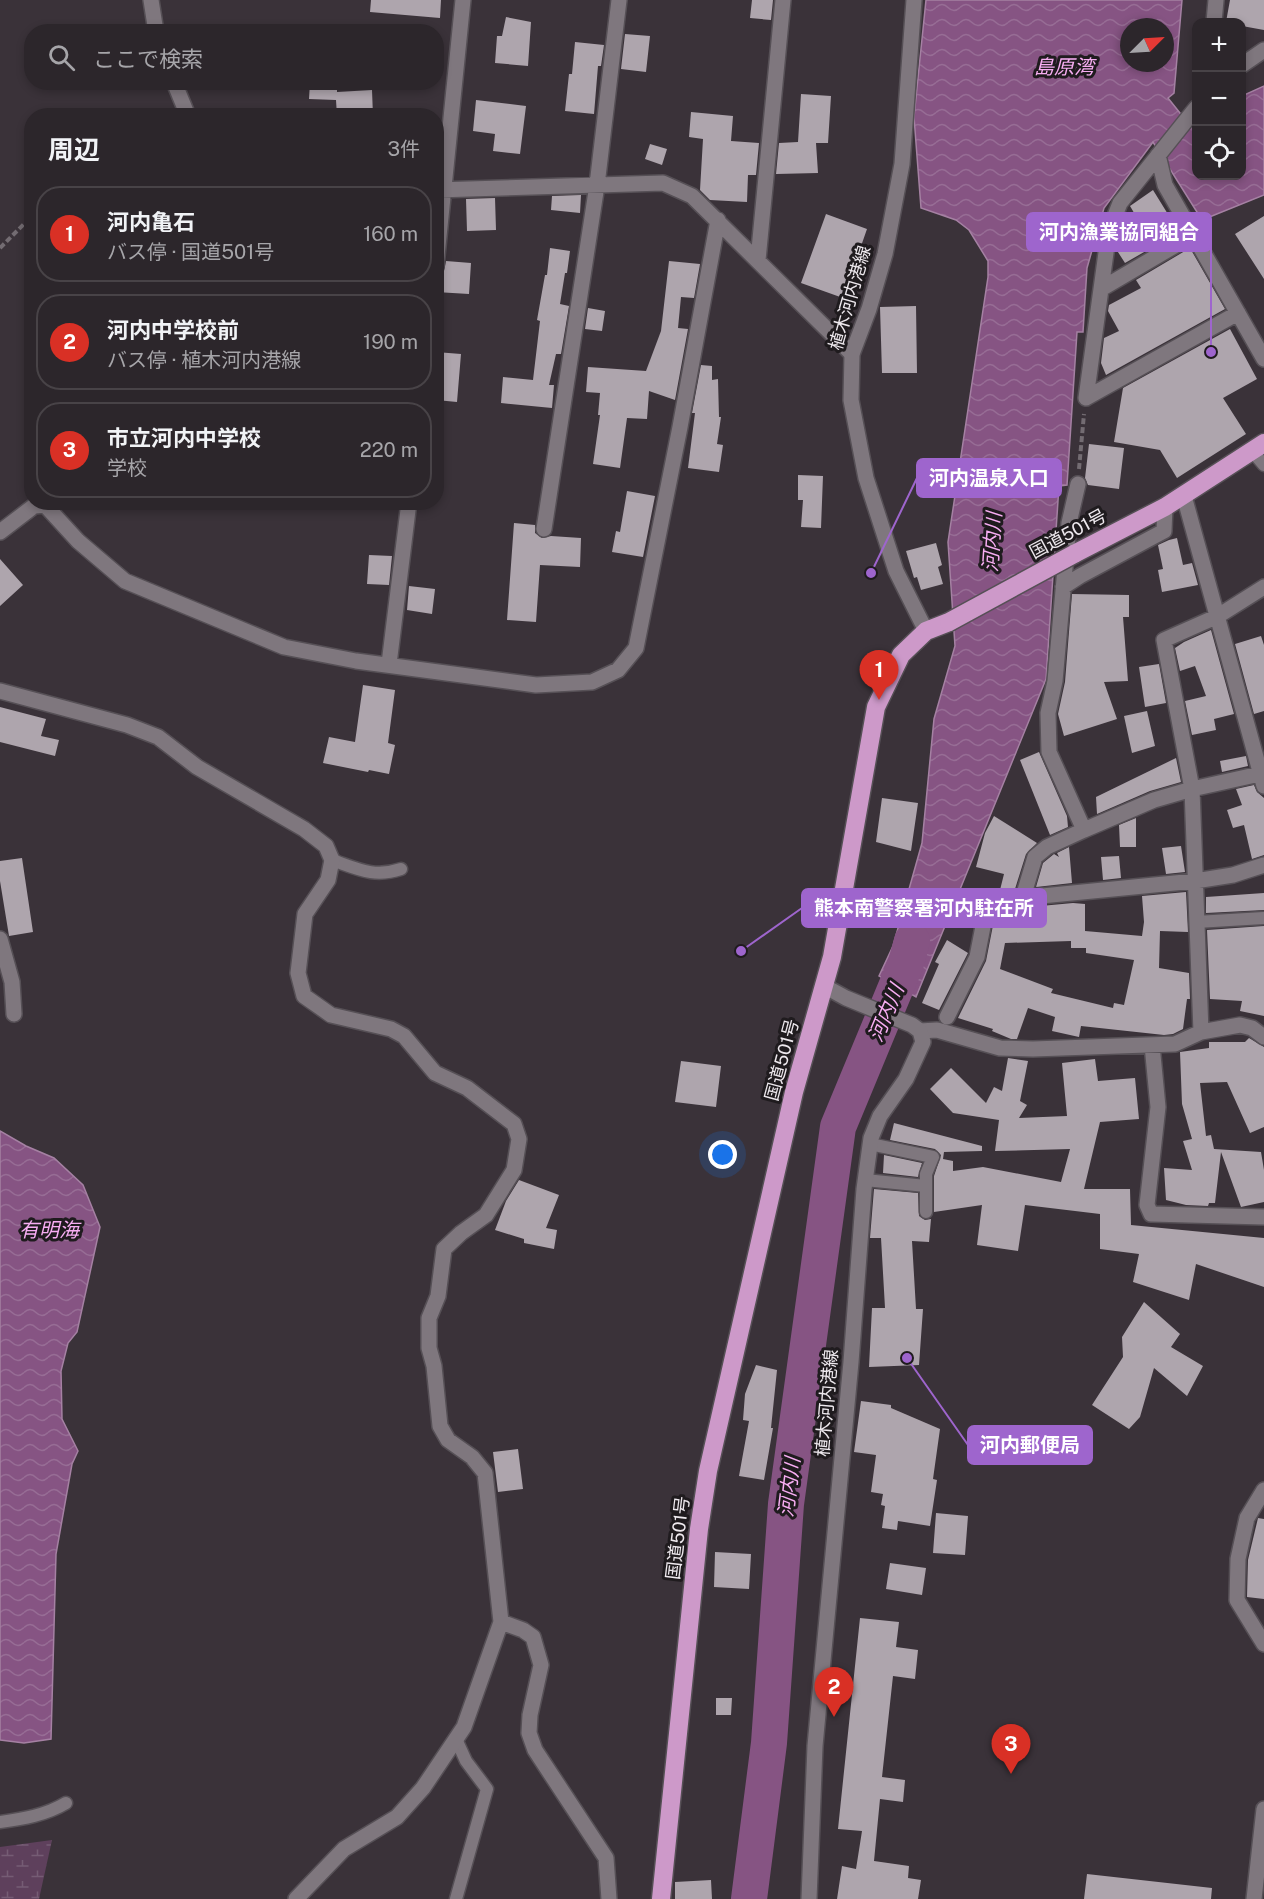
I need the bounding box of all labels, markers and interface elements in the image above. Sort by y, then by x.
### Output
north arrow [1120,18,1174,72]
map controls [1192,18,1246,180]
button: + [1192,18,1246,72]
search box [24,24,444,90]
icon: search [45,41,78,74]
text: ここで検索 [93,46,203,72]
water label: 島原湾 [1034,55,1097,79]
button: − [1192,72,1246,126]
button: locate [1192,126,1246,180]
text: 周辺 [48,134,100,165]
text: 3件 [387,137,420,161]
text: 河内亀石 [107,209,195,235]
callout: 河内漁業協同組合 [1027,213,1211,251]
text: 河内漁業協同組合 [1039,220,1199,244]
text: 1 [65,222,74,246]
text: 160 m [363,222,418,246]
text: バス停 · 国道501号 [107,240,274,264]
street label: 植木河内港線 [825,243,874,353]
text: 河内中学校前 [107,317,239,343]
text: 2 [63,330,76,354]
text: 190 m [363,330,418,354]
text: バス停 · 植木河内港線 [107,348,301,372]
text: 市立河内中学校 [107,425,261,451]
text: 3 [63,438,76,462]
text: 220 m [360,438,418,462]
text: 学校 [107,456,147,480]
callout: 河内温泉入口 [917,459,1061,497]
text: 河内温泉入口 [929,466,1049,490]
street label: 国道501号 [1026,505,1110,563]
water label: 河内川 [978,509,1006,573]
pin: 1 [860,650,898,700]
callout: 熊本南警察署河内駐在所 [802,889,1046,927]
text: 熊本南警察署河内駐在所 [814,896,1034,920]
water label: 河内川 [863,979,910,1045]
street label: 国道501号 [761,1017,803,1103]
your location [708,1140,737,1169]
water label: 有明海 [19,1218,82,1242]
street label: 植木河内港線 [811,1348,842,1458]
callout: 河内郵便局 [968,1426,1092,1464]
text: 河内郵便局 [980,1433,1080,1457]
water label: 河内川 [773,1454,805,1518]
street label: 国道501号 [662,1495,693,1581]
pin: 2 [814,1668,854,1717]
pin: 3 [992,1724,1030,1774]

